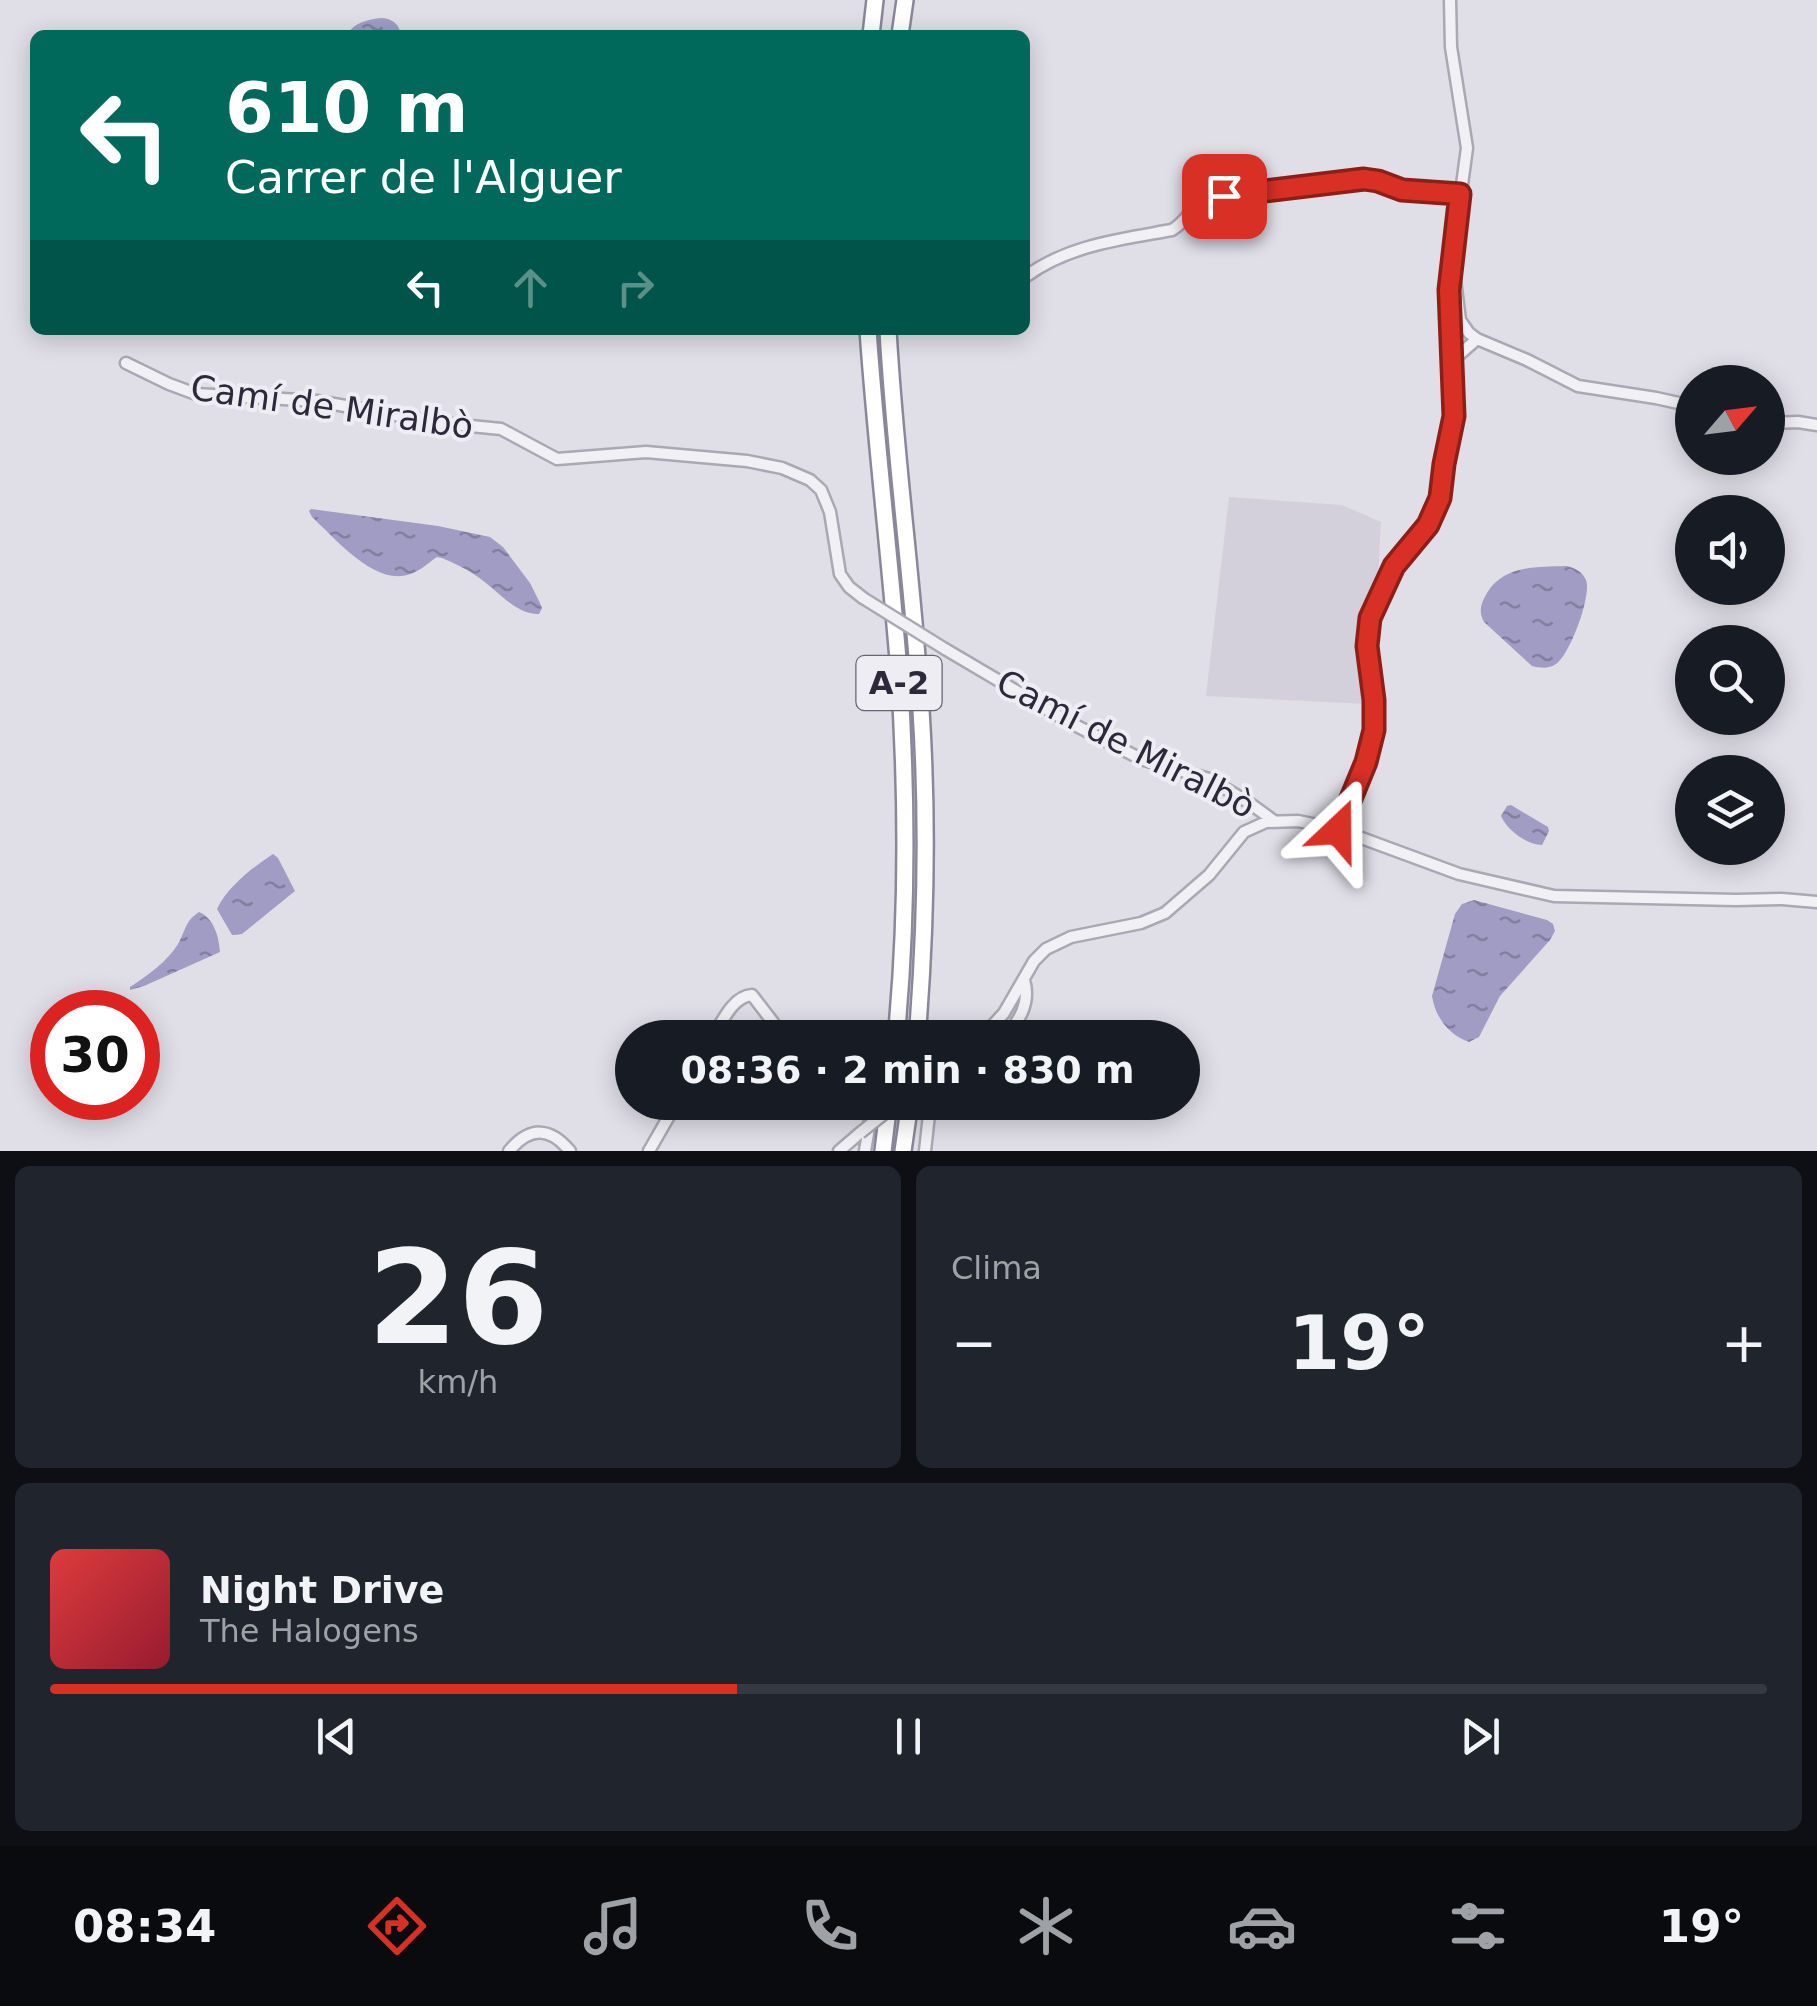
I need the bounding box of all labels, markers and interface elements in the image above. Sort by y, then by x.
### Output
text: 610 m [225,67,468,149]
icon: left [60,70,190,200]
text: Carrer de l'Alguer [225,151,622,204]
pin [1182,154,1267,239]
icon: arrive [1197,169,1252,224]
icon: left [398,260,453,315]
icon: ahead [503,260,558,315]
icon: right [608,260,663,315]
north arrow [1675,365,1785,475]
map controls [1675,365,1785,865]
street label: Camí de Miralbò [188,367,476,447]
button: sound [1675,495,1785,605]
button: search [1675,625,1785,735]
road number: A-2 [856,656,942,710]
street label: Camí de Miralbò [990,662,1262,826]
button: layers [1675,755,1785,865]
position arrow [1286,778,1390,882]
speed limit sign: 30 [30,990,160,1120]
text: 08:36 · 2 min · 830 m [680,1048,1135,1092]
text: 26 [368,1222,548,1374]
text: Clima [951,1249,1042,1287]
text: 19° [1288,1299,1430,1387]
text: − [951,1311,997,1375]
text: + [1721,1311,1767,1375]
text: km/h [418,1363,498,1401]
text: Night Drive [200,1568,444,1612]
text: The Halogens [200,1612,419,1650]
icon: previous [309,1709,364,1764]
icon: pause [881,1709,936,1764]
icon: next [1453,1709,1508,1764]
icon: directions [362,1891,432,1961]
icon: music [578,1891,648,1961]
icon: phone [795,1891,865,1961]
icon: climate [1011,1891,1081,1961]
icon: car [1227,1891,1297,1961]
icon: filters [1443,1891,1513,1961]
text: 08:34 [73,1900,216,1953]
text: 19° [1659,1900,1744,1953]

